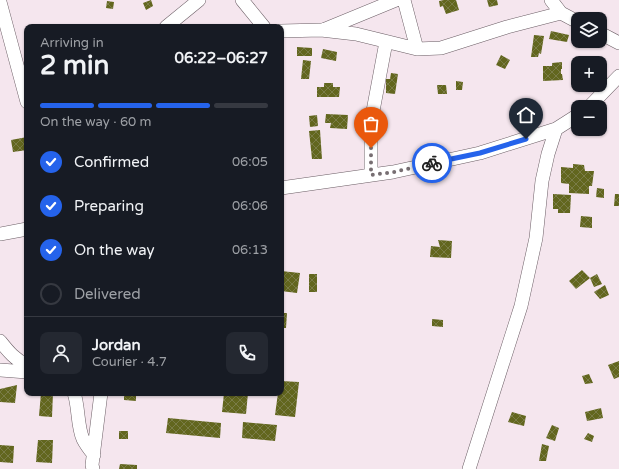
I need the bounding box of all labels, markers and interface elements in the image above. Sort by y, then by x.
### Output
map controls [571,12,607,136]
button: layers [571,12,607,48]
text: Arriving in [40,35,104,51]
text: 06:22–06:27 [175,49,268,67]
text: 2 min [40,50,109,81]
button: + [571,56,607,92]
pin [509,98,543,139]
button: − [571,100,607,136]
icon: home [515,104,537,126]
pin [354,107,388,148]
icon: bag [360,113,382,135]
text: On the way · 60 m [40,114,152,130]
courier [412,143,452,183]
icon: check [40,151,62,173]
icon: bike [421,152,443,174]
text: Confirmed [74,153,149,171]
text: 06:05 [232,154,268,170]
icon: check [40,195,62,217]
text: Preparing [74,197,144,215]
text: 06:06 [232,198,268,214]
icon: check [40,239,62,261]
text: On the way [74,241,154,259]
text: 06:13 [232,242,268,258]
text: Delivered [74,285,141,303]
button: person [40,332,82,374]
button: phone [226,332,268,374]
text: Jordan [92,336,141,354]
text: Courier · 4.7 [92,354,167,370]

